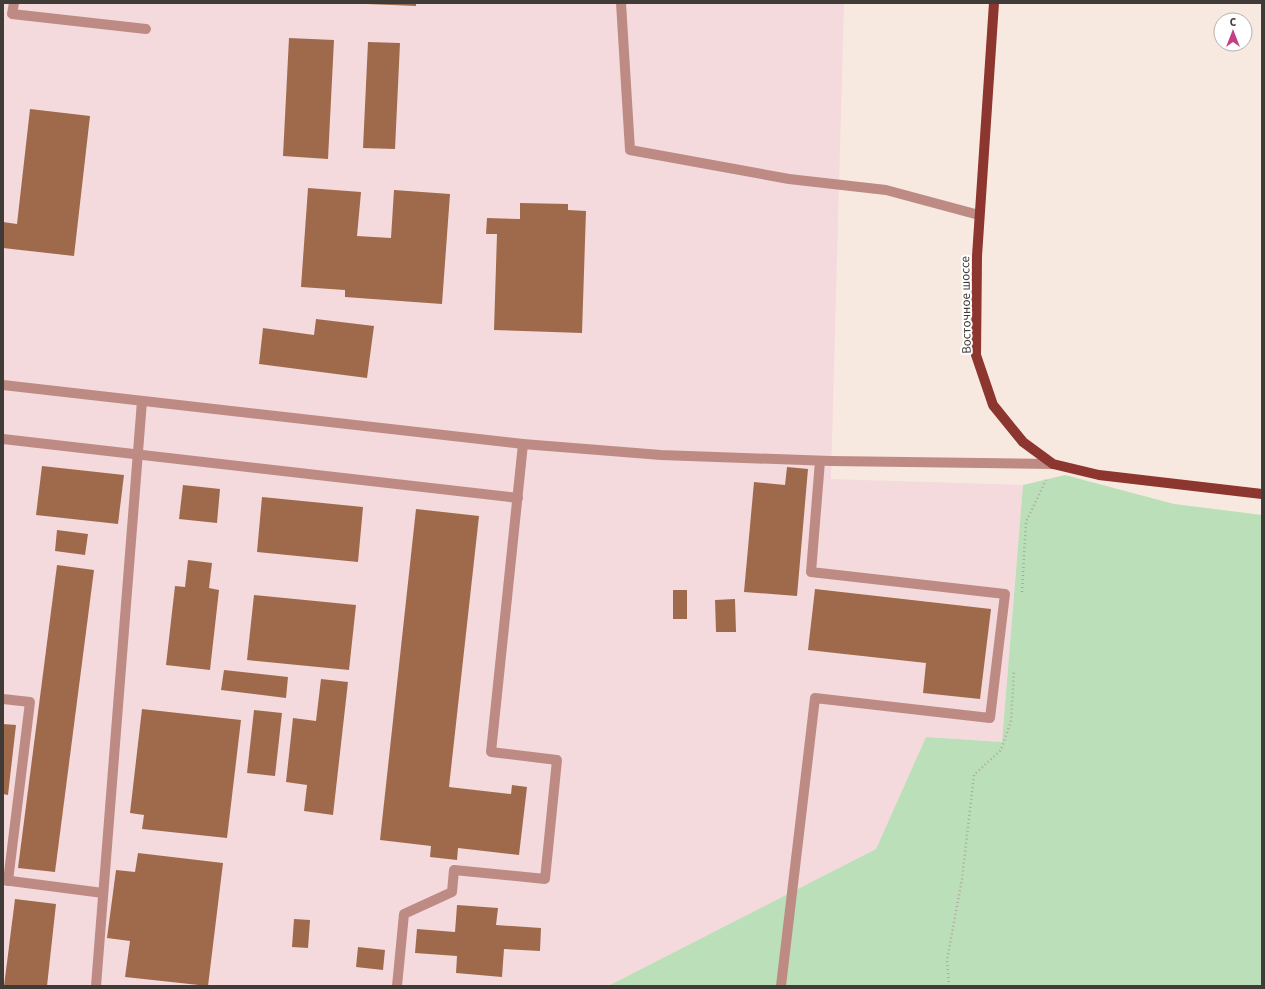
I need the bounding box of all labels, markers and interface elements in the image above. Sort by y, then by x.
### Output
north arrow [1213,12,1253,52]
text: С [1230,15,1237,30]
street label: Восточное шоссе [956,256,976,354]

